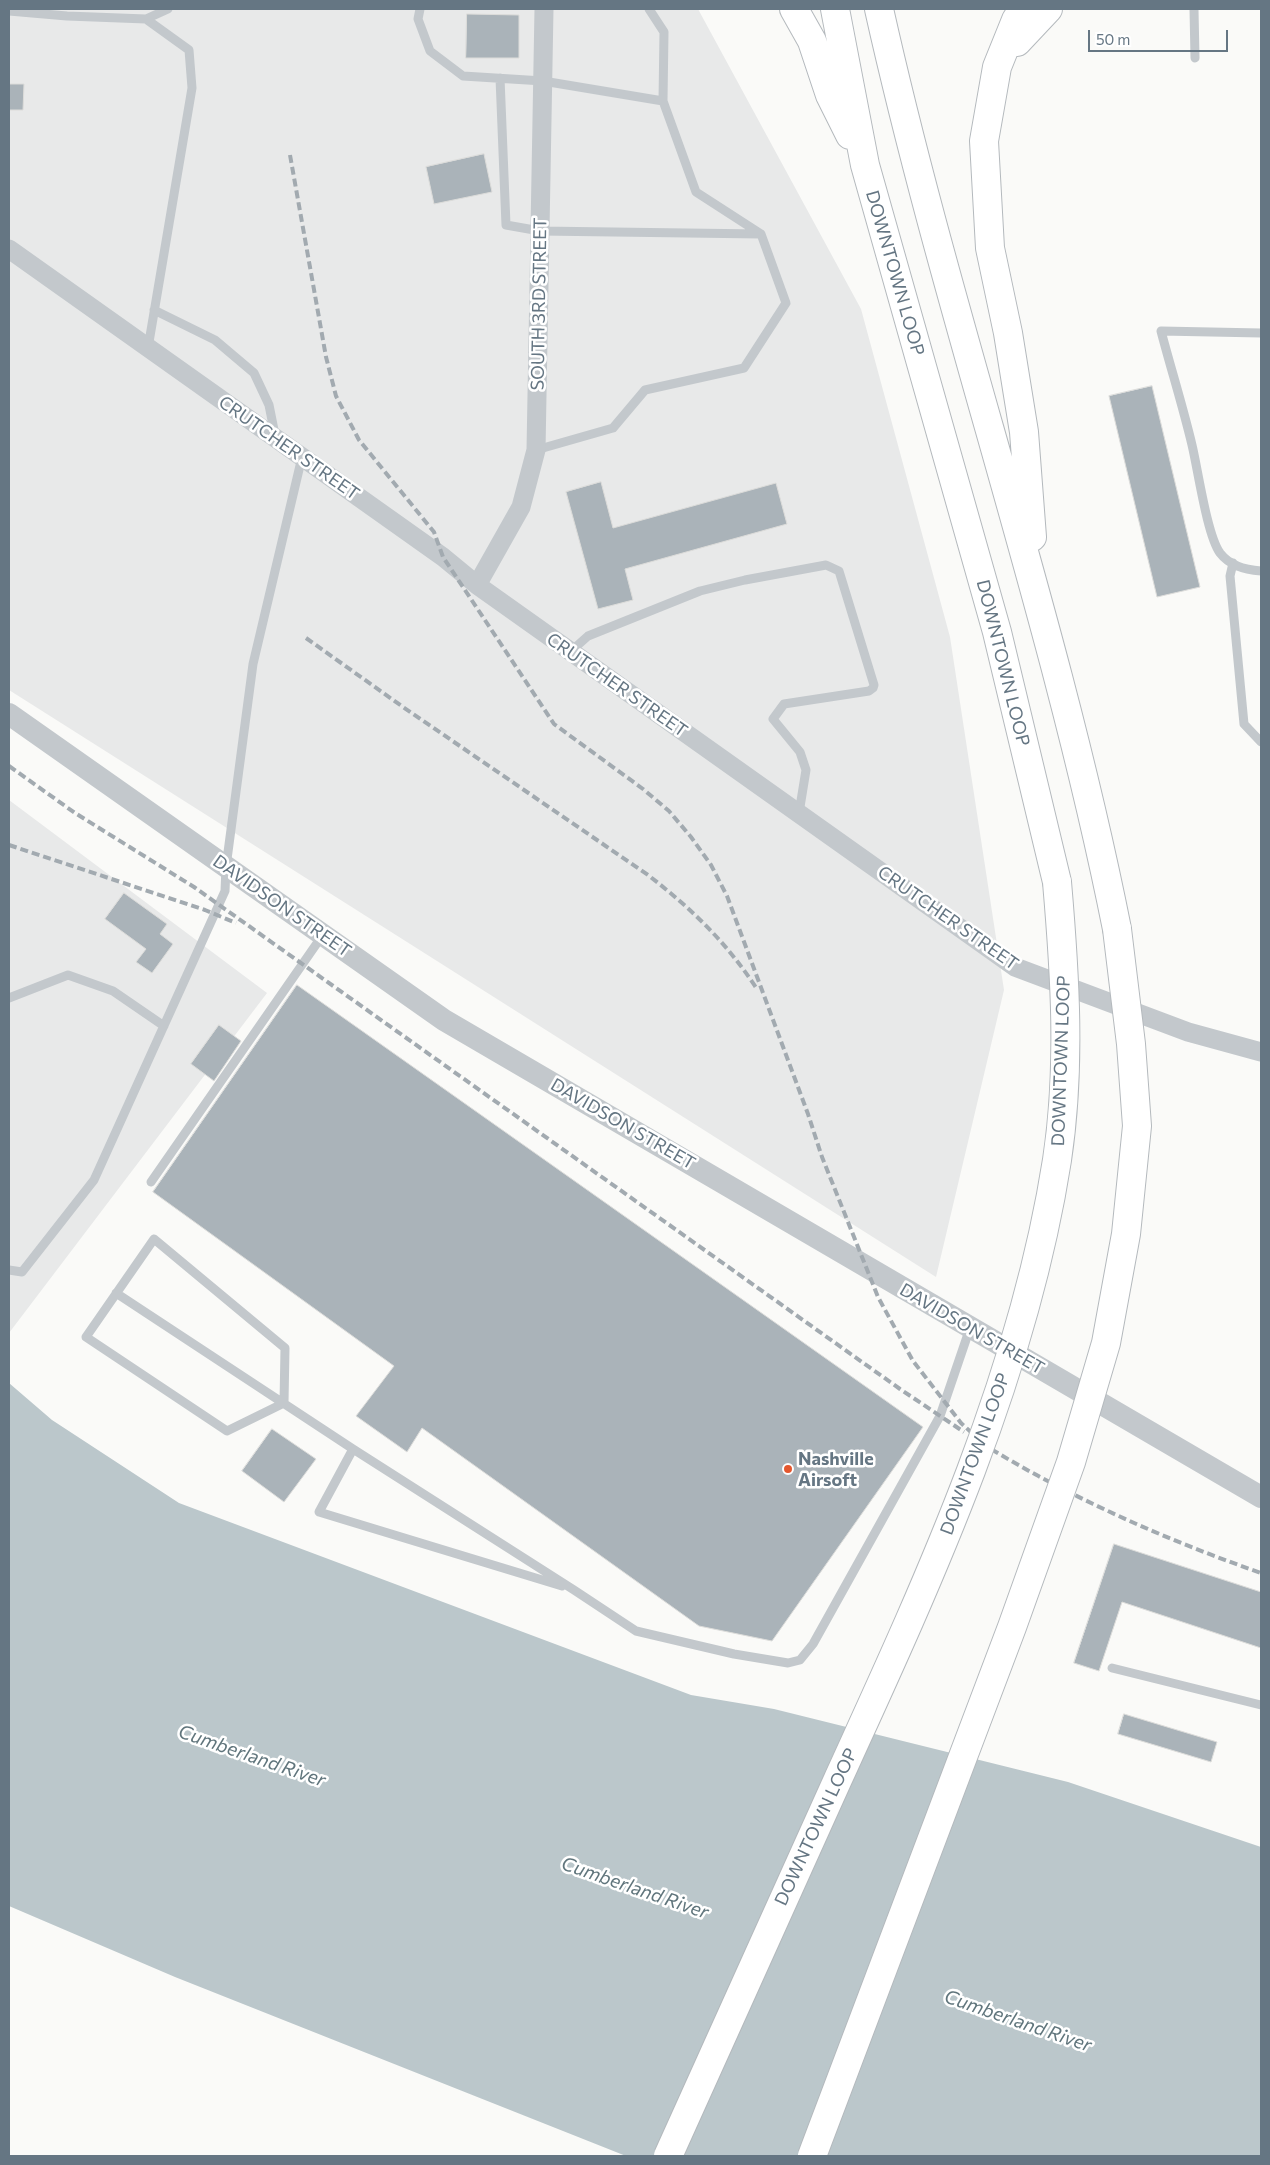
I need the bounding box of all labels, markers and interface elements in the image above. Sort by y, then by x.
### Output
scale bar [1090,20,1230,52]
text: 50 m [1096,30,1130,48]
street label: DOWNTOWN LOOP [861,188,929,358]
street label: SOUTH 3RD STREET [527,217,551,391]
street label: CRUTCHER STREET [214,391,364,505]
street label: DOWNTOWN LOOP [972,577,1034,749]
street label: CRUTCHER STREET [542,628,692,742]
street label: DAVIDSON STREET [209,850,355,962]
street label: CRUTCHER STREET [873,861,1023,975]
street label: DOWNTOWN LOOP [1047,975,1075,1147]
street label: DAVIDSON STREET [547,1074,699,1174]
street label: DAVIDSON STREET [896,1279,1048,1379]
street label: DOWNTOWN LOOP [936,1370,1014,1538]
place label: Nashville Airsoft [798,1448,874,1490]
marker: Nashville Airsoft [782,1463,794,1475]
water label: Cumberland River [175,1720,329,1792]
street label: DOWNTOWN LOOP [770,1745,862,1909]
water label: Cumberland River [558,1852,712,1924]
water label: Cumberland River [941,1985,1095,2057]

